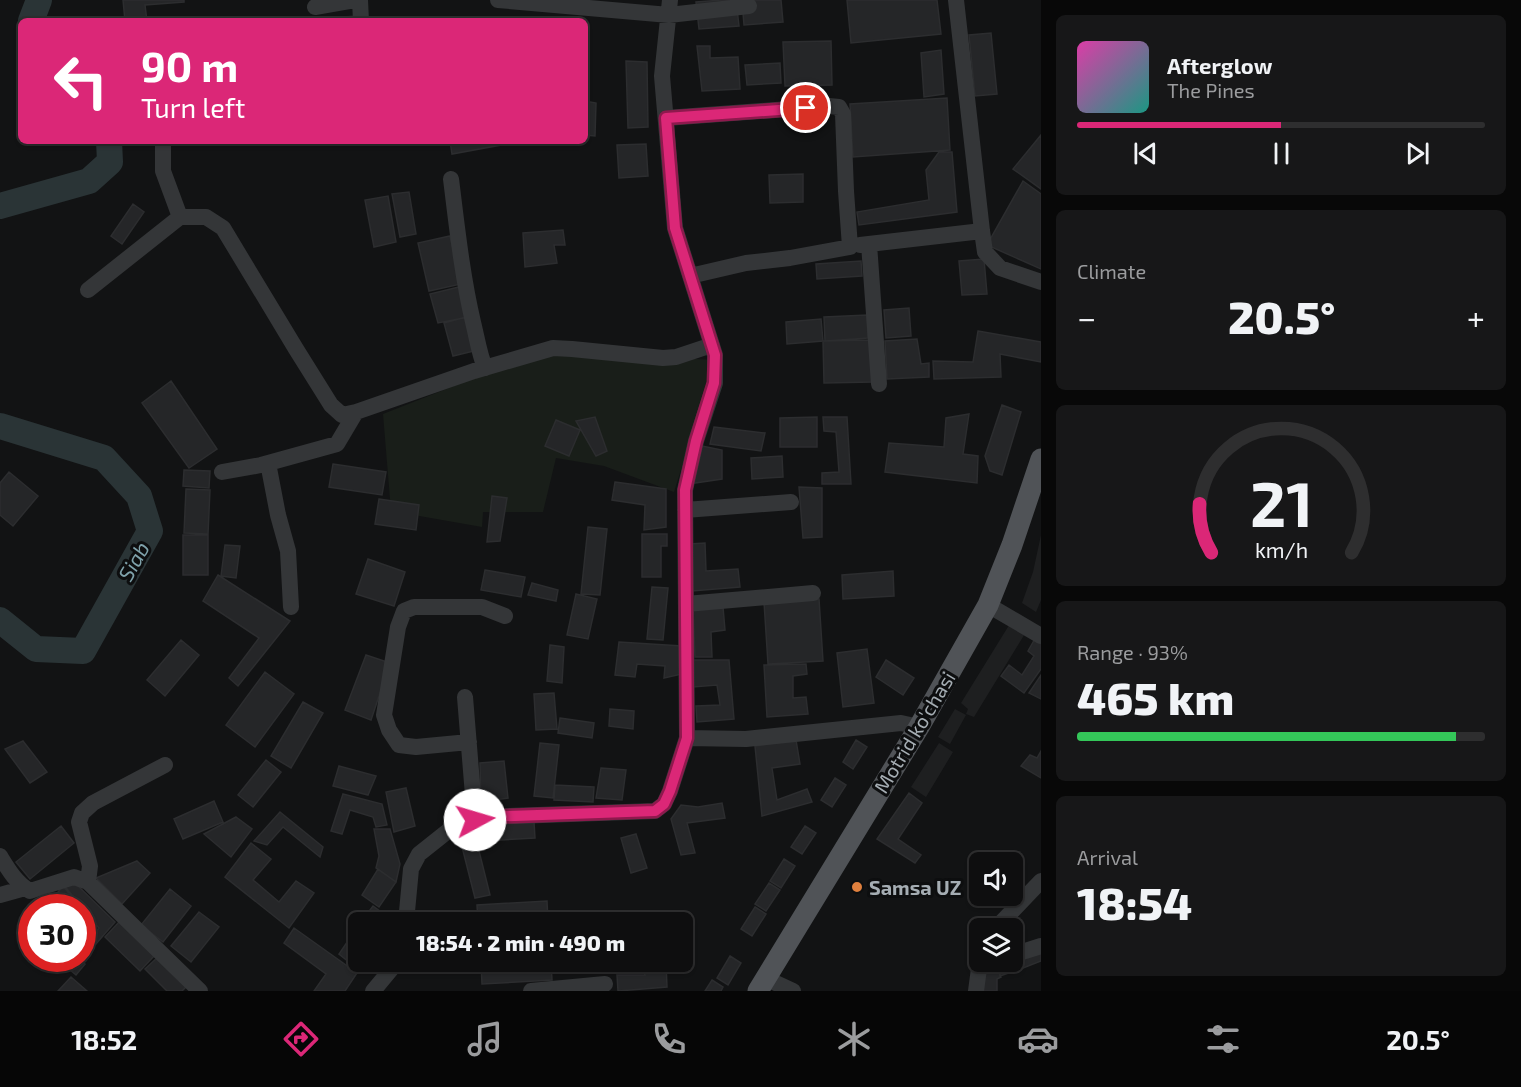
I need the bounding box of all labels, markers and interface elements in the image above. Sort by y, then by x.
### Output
text: 90 m [141,40,238,90]
icon: left [42,42,120,120]
text: Afterglow [1167,52,1272,78]
text: The Pines [1167,78,1255,102]
pin [780,82,831,133]
text: Turn left [141,91,245,123]
icon: arrive [789,91,822,124]
icon: previous [1129,137,1162,170]
icon: pause [1265,137,1298,170]
icon: next [1401,137,1434,170]
text: Climate [1077,259,1146,283]
text: 20.5° [1228,289,1335,343]
text: − [1077,297,1096,337]
text: + [1467,297,1485,337]
text: 21 [1249,465,1313,540]
water label: Siab [112,537,154,585]
text: km/h [1254,537,1308,562]
text: Range · 93% [1077,640,1188,664]
street label: Motrid ko'chasi [868,667,960,797]
text: 465 km [1077,670,1234,724]
position arrow [443,788,507,852]
text: Arrival [1077,845,1138,869]
map controls [969,852,1023,972]
button: sound [969,852,1023,906]
place label: Samsa UZ [869,875,962,899]
text: 18:54 [1077,875,1192,929]
marker: Samsa UZ [850,880,864,894]
speed limit sign: 30 [18,894,96,972]
button: layers [969,918,1023,972]
text: 18:54 · 2 min · 490 m [416,929,625,955]
icon: directions [280,1018,322,1060]
icon: music [464,1018,506,1060]
icon: phone [648,1018,690,1060]
icon: climate [833,1018,875,1060]
icon: car [1017,1018,1059,1060]
icon: filters [1202,1018,1244,1060]
text: 18:52 [71,1023,137,1055]
text: 20.5° [1386,1023,1450,1055]

